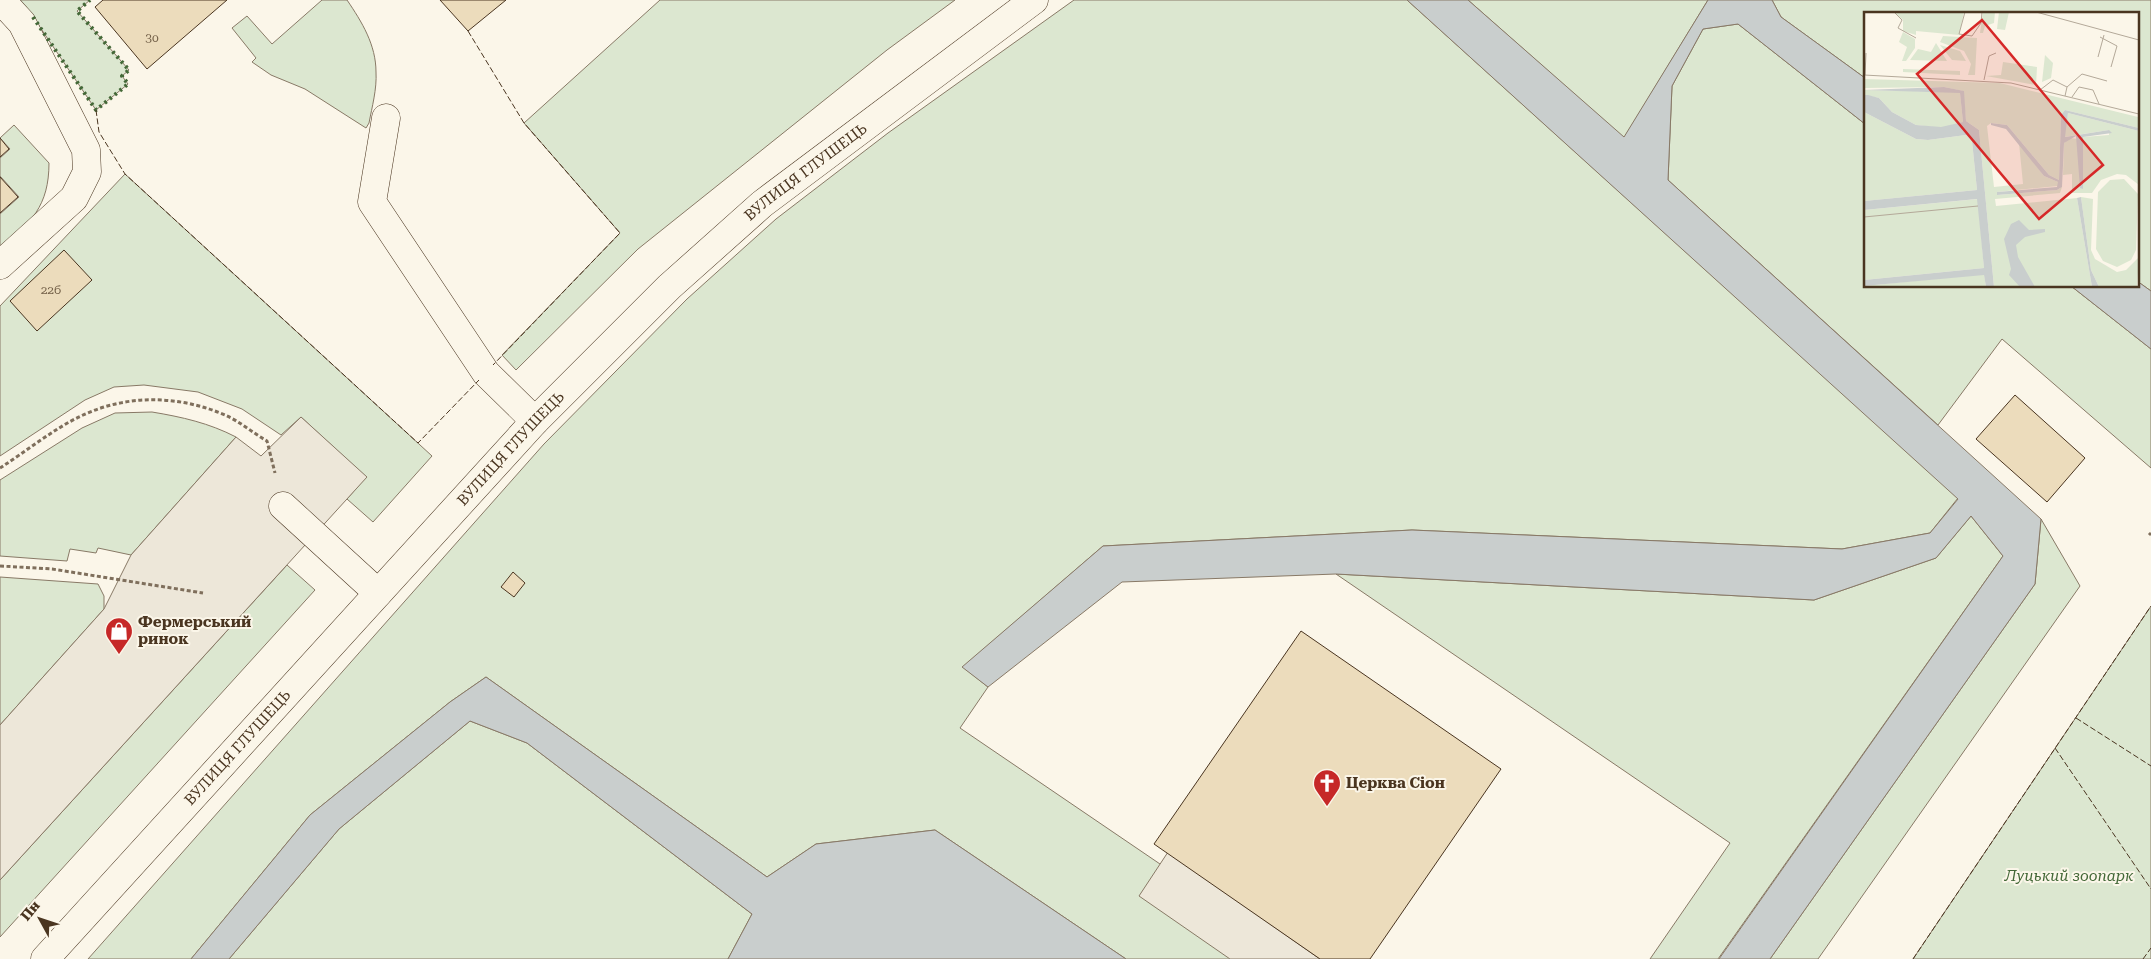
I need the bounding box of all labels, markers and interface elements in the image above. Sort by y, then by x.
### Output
inset map [1864,12,2138,288]
house number: 30 [145,31,159,45]
street label: ВУЛИЦЯ ГЛУШЕЦЬ [741,119,871,224]
house number: 22б [41,283,61,297]
street label: ВУЛИЦЯ ГЛУШЕЦЬ [453,387,569,509]
place label: Фермерський ринок [138,613,251,648]
shop icon: Фермерський ринок [104,616,134,655]
street label: ВУЛИЦЯ ГЛУШЕЦЬ [181,686,295,809]
church icon: Церква Сіон [1312,768,1342,807]
place label: Церква Сіон [1346,774,1445,792]
park label: Луцький зоопарк [2004,867,2134,885]
north arrow [15,894,65,944]
text: Пн [17,897,43,924]

